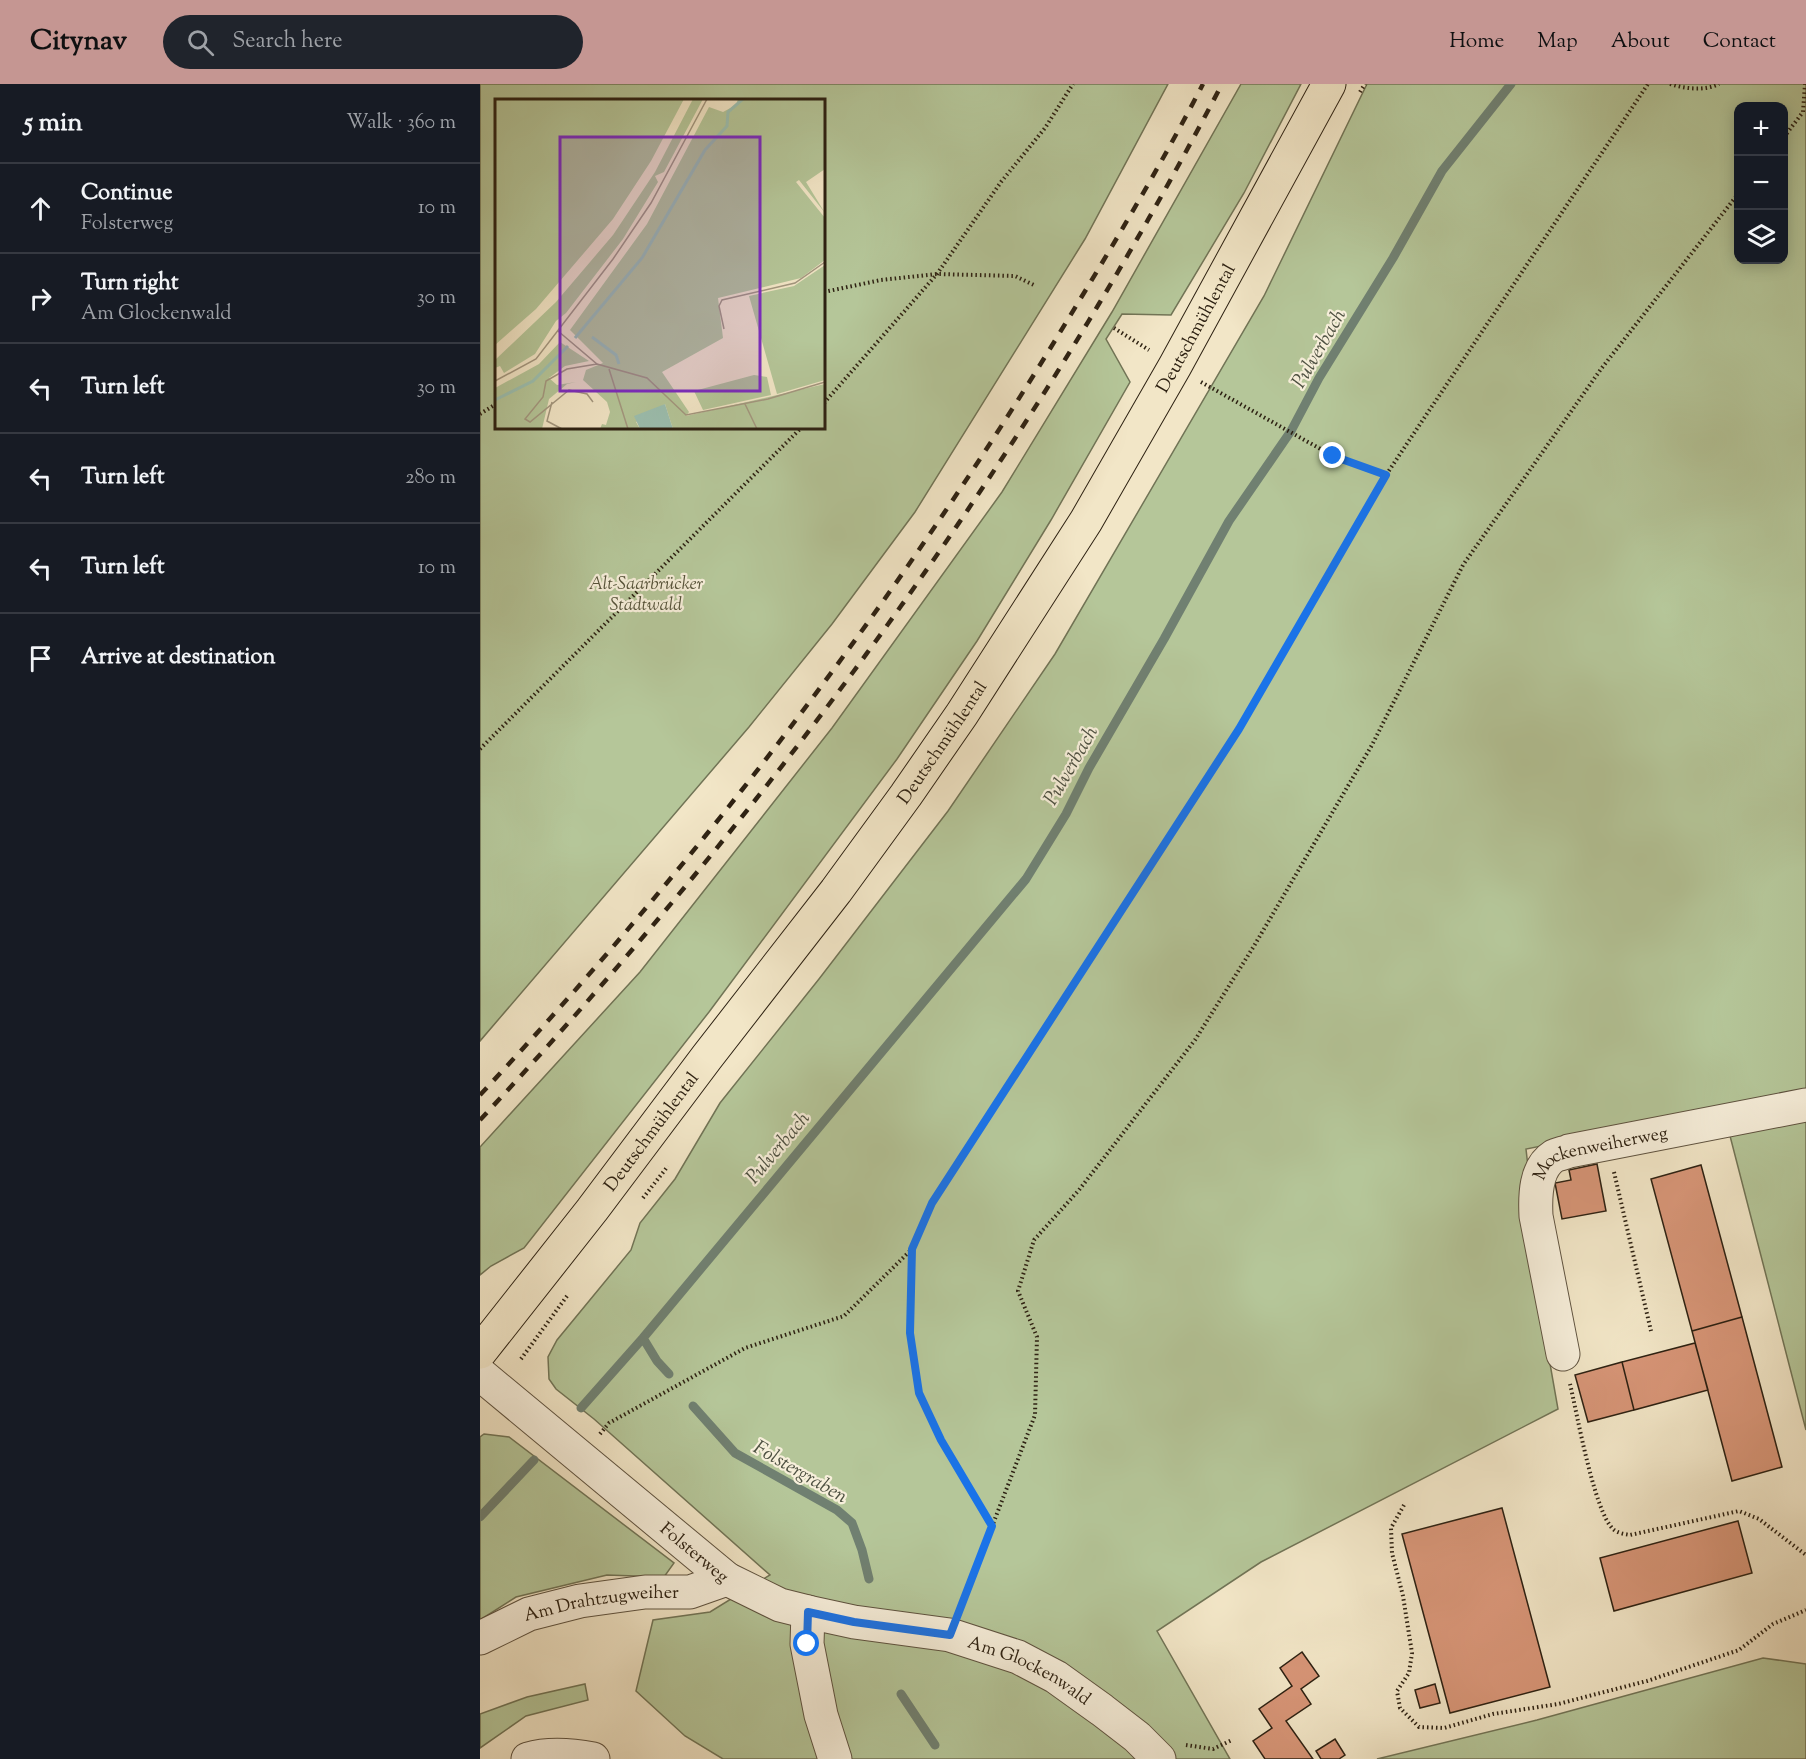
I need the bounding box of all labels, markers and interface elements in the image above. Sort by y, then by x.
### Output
search box [163,15,583,69]
text: Citynav [30,22,127,62]
icon: search [184,26,217,59]
text: Search here [232,26,343,58]
text: Home [1449,27,1504,57]
text: Map [1537,27,1578,57]
text: About [1611,27,1670,57]
text: Contact [1703,27,1776,57]
inset map [495,99,825,429]
map controls [1734,102,1788,264]
button: + [1734,102,1788,156]
text: 5 min [24,105,83,142]
text: Walk · 360 m [346,109,456,138]
button: − [1734,156,1788,210]
text: Continue [81,178,172,210]
icon: ahead [24,192,57,225]
text: 10 m [418,194,456,223]
text: Folsterweg [81,210,173,239]
button: layers [1734,210,1788,264]
street label: Deutschmühlental [1151,260,1243,398]
text: Turn right [81,268,178,300]
icon: right [24,282,57,315]
text: 30 m [417,284,456,313]
text: Am Glockenwald [81,300,232,329]
water label: Pulverbach [1286,304,1355,394]
icon: left [24,372,57,405]
text: Turn left [81,372,164,404]
text: 30 m [417,374,456,403]
route end [1319,442,1345,468]
icon: left [24,462,57,495]
text: Turn left [81,462,164,494]
text: 280 m [405,464,456,493]
icon: left [24,552,57,585]
text: Turn left [81,552,164,584]
text: 10 m [418,554,456,583]
park label: Alt-Saarbrücker Stadtwald [589,572,704,619]
icon: arrive [24,642,57,675]
text: Arrive at destination [81,642,276,674]
street label: Deutschmühlental [892,677,995,810]
water label: Pulverbach [1038,721,1107,811]
street label: Deutschmühlental [599,1067,706,1198]
water label: Pulverbach [740,1106,818,1191]
street label: Mockenweiherweg [1528,1121,1670,1185]
water label: Folstergraben [747,1434,853,1512]
street label: Folsterweg [653,1517,734,1590]
street label: Am Drahtzugweiher [521,1581,679,1630]
route start [793,1630,819,1656]
street label: Am Glockenwald [964,1630,1095,1713]

